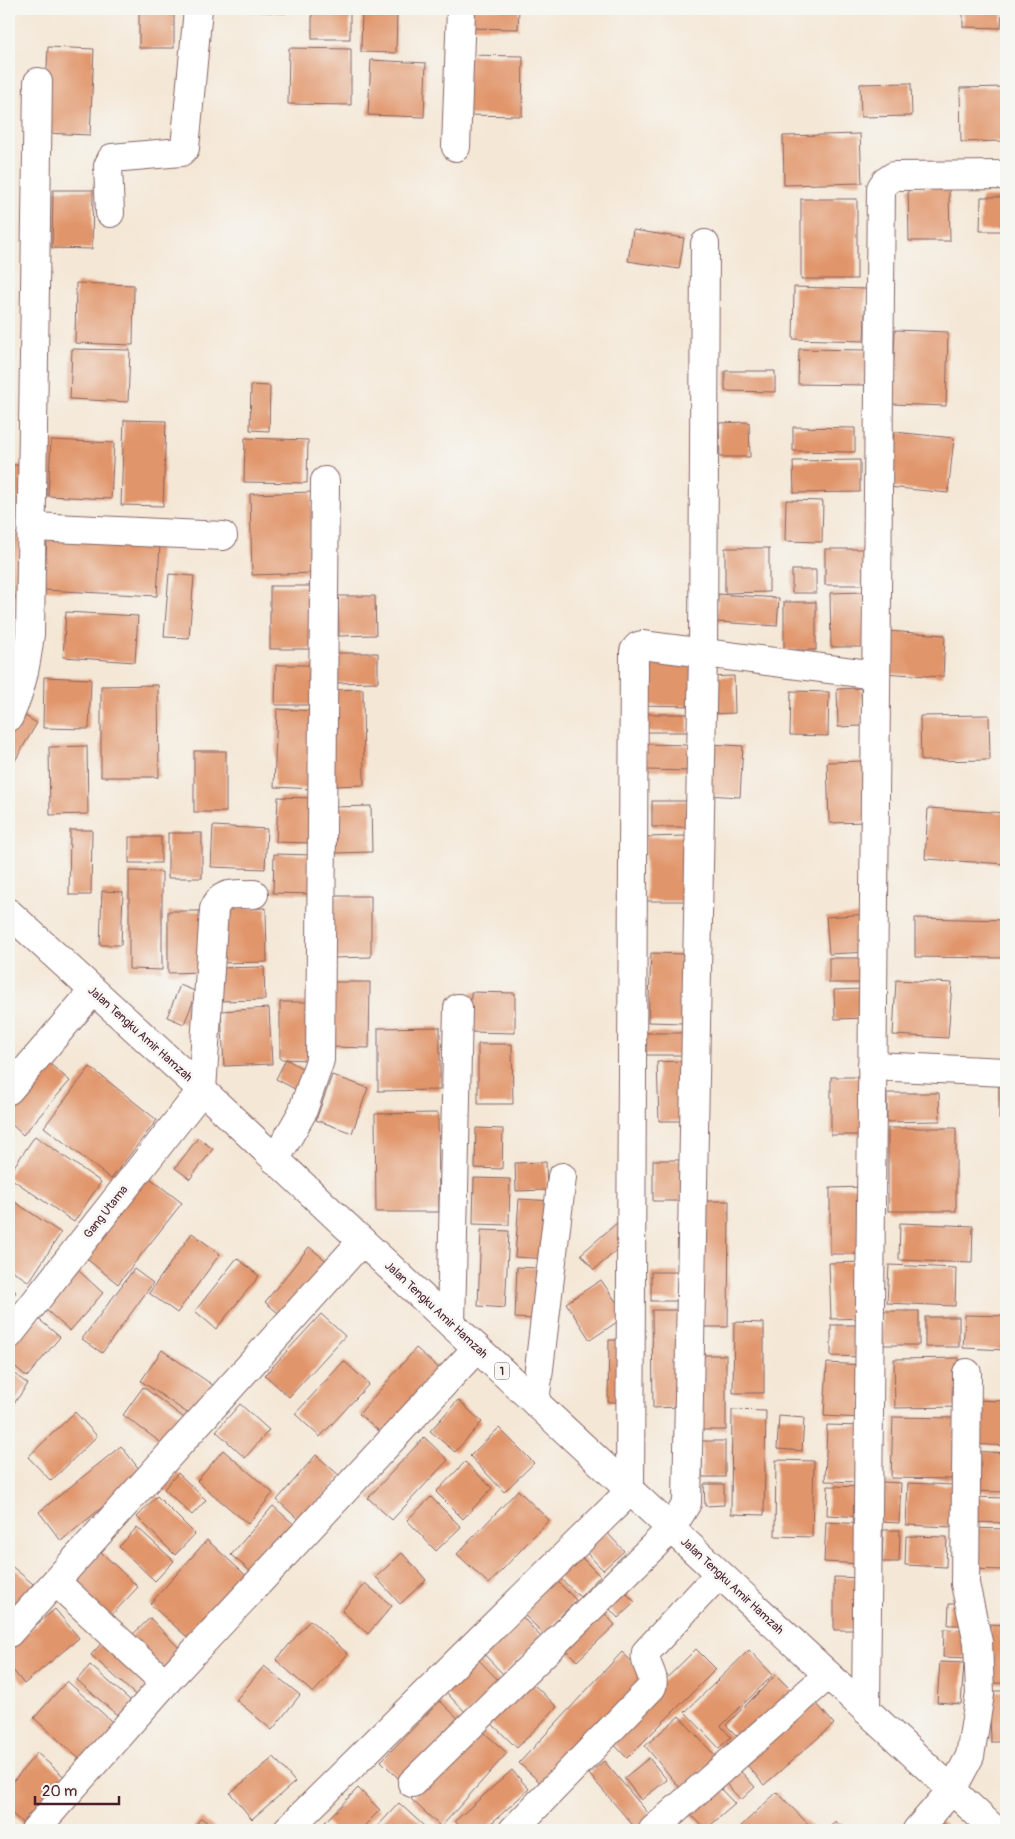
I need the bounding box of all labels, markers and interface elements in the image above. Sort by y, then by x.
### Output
street label: Jalan Tengku Amir Hamzah [85,983,196,1085]
street label: Gang Utama [81,1182,132,1242]
street label: Jalan Tengku Amir Hamzah [381,1258,491,1362]
road number: 1 [494,1362,510,1380]
street label: Jalan Tengku Amir Hamzah [677,1534,787,1638]
scale bar [35,1774,119,1806]
text: 20 m [42,1782,77,1801]

